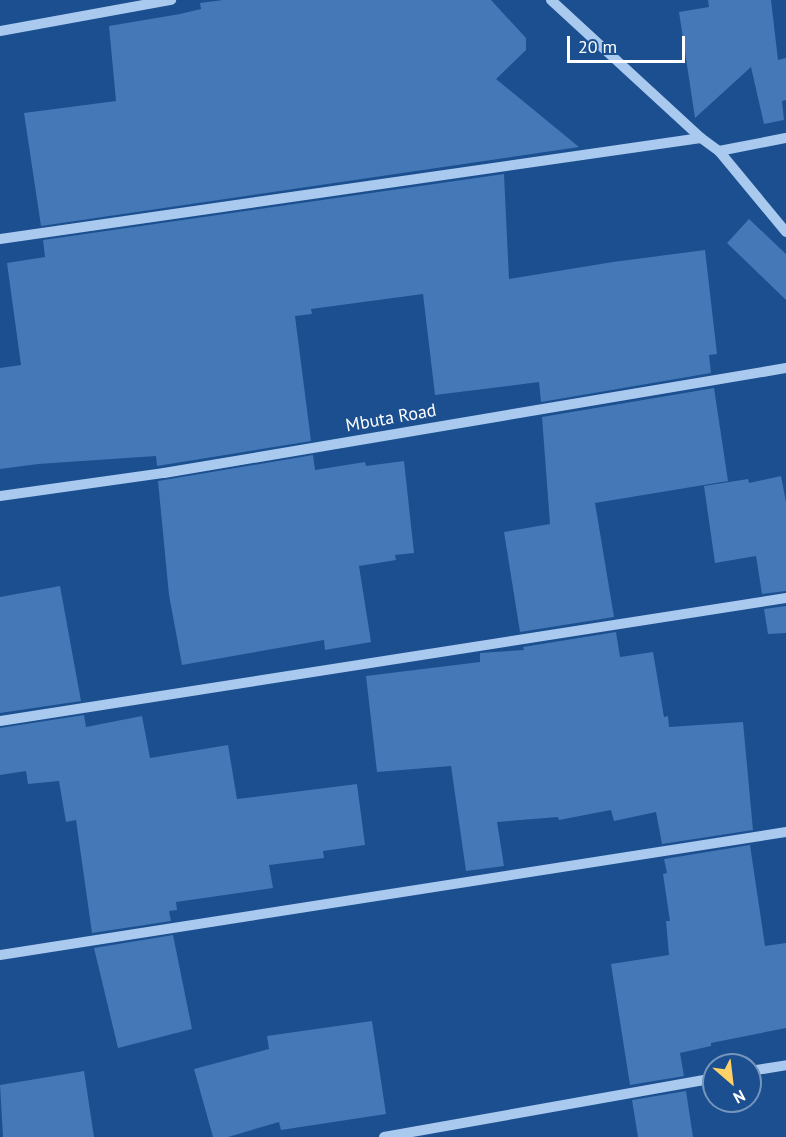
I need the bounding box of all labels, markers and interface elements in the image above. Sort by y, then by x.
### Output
scale bar [570,24,688,62]
text: 20 m [578,35,617,58]
street label: Mbuta Road [344,399,438,437]
north arrow [702,1053,762,1113]
text: N [730,1086,749,1108]

